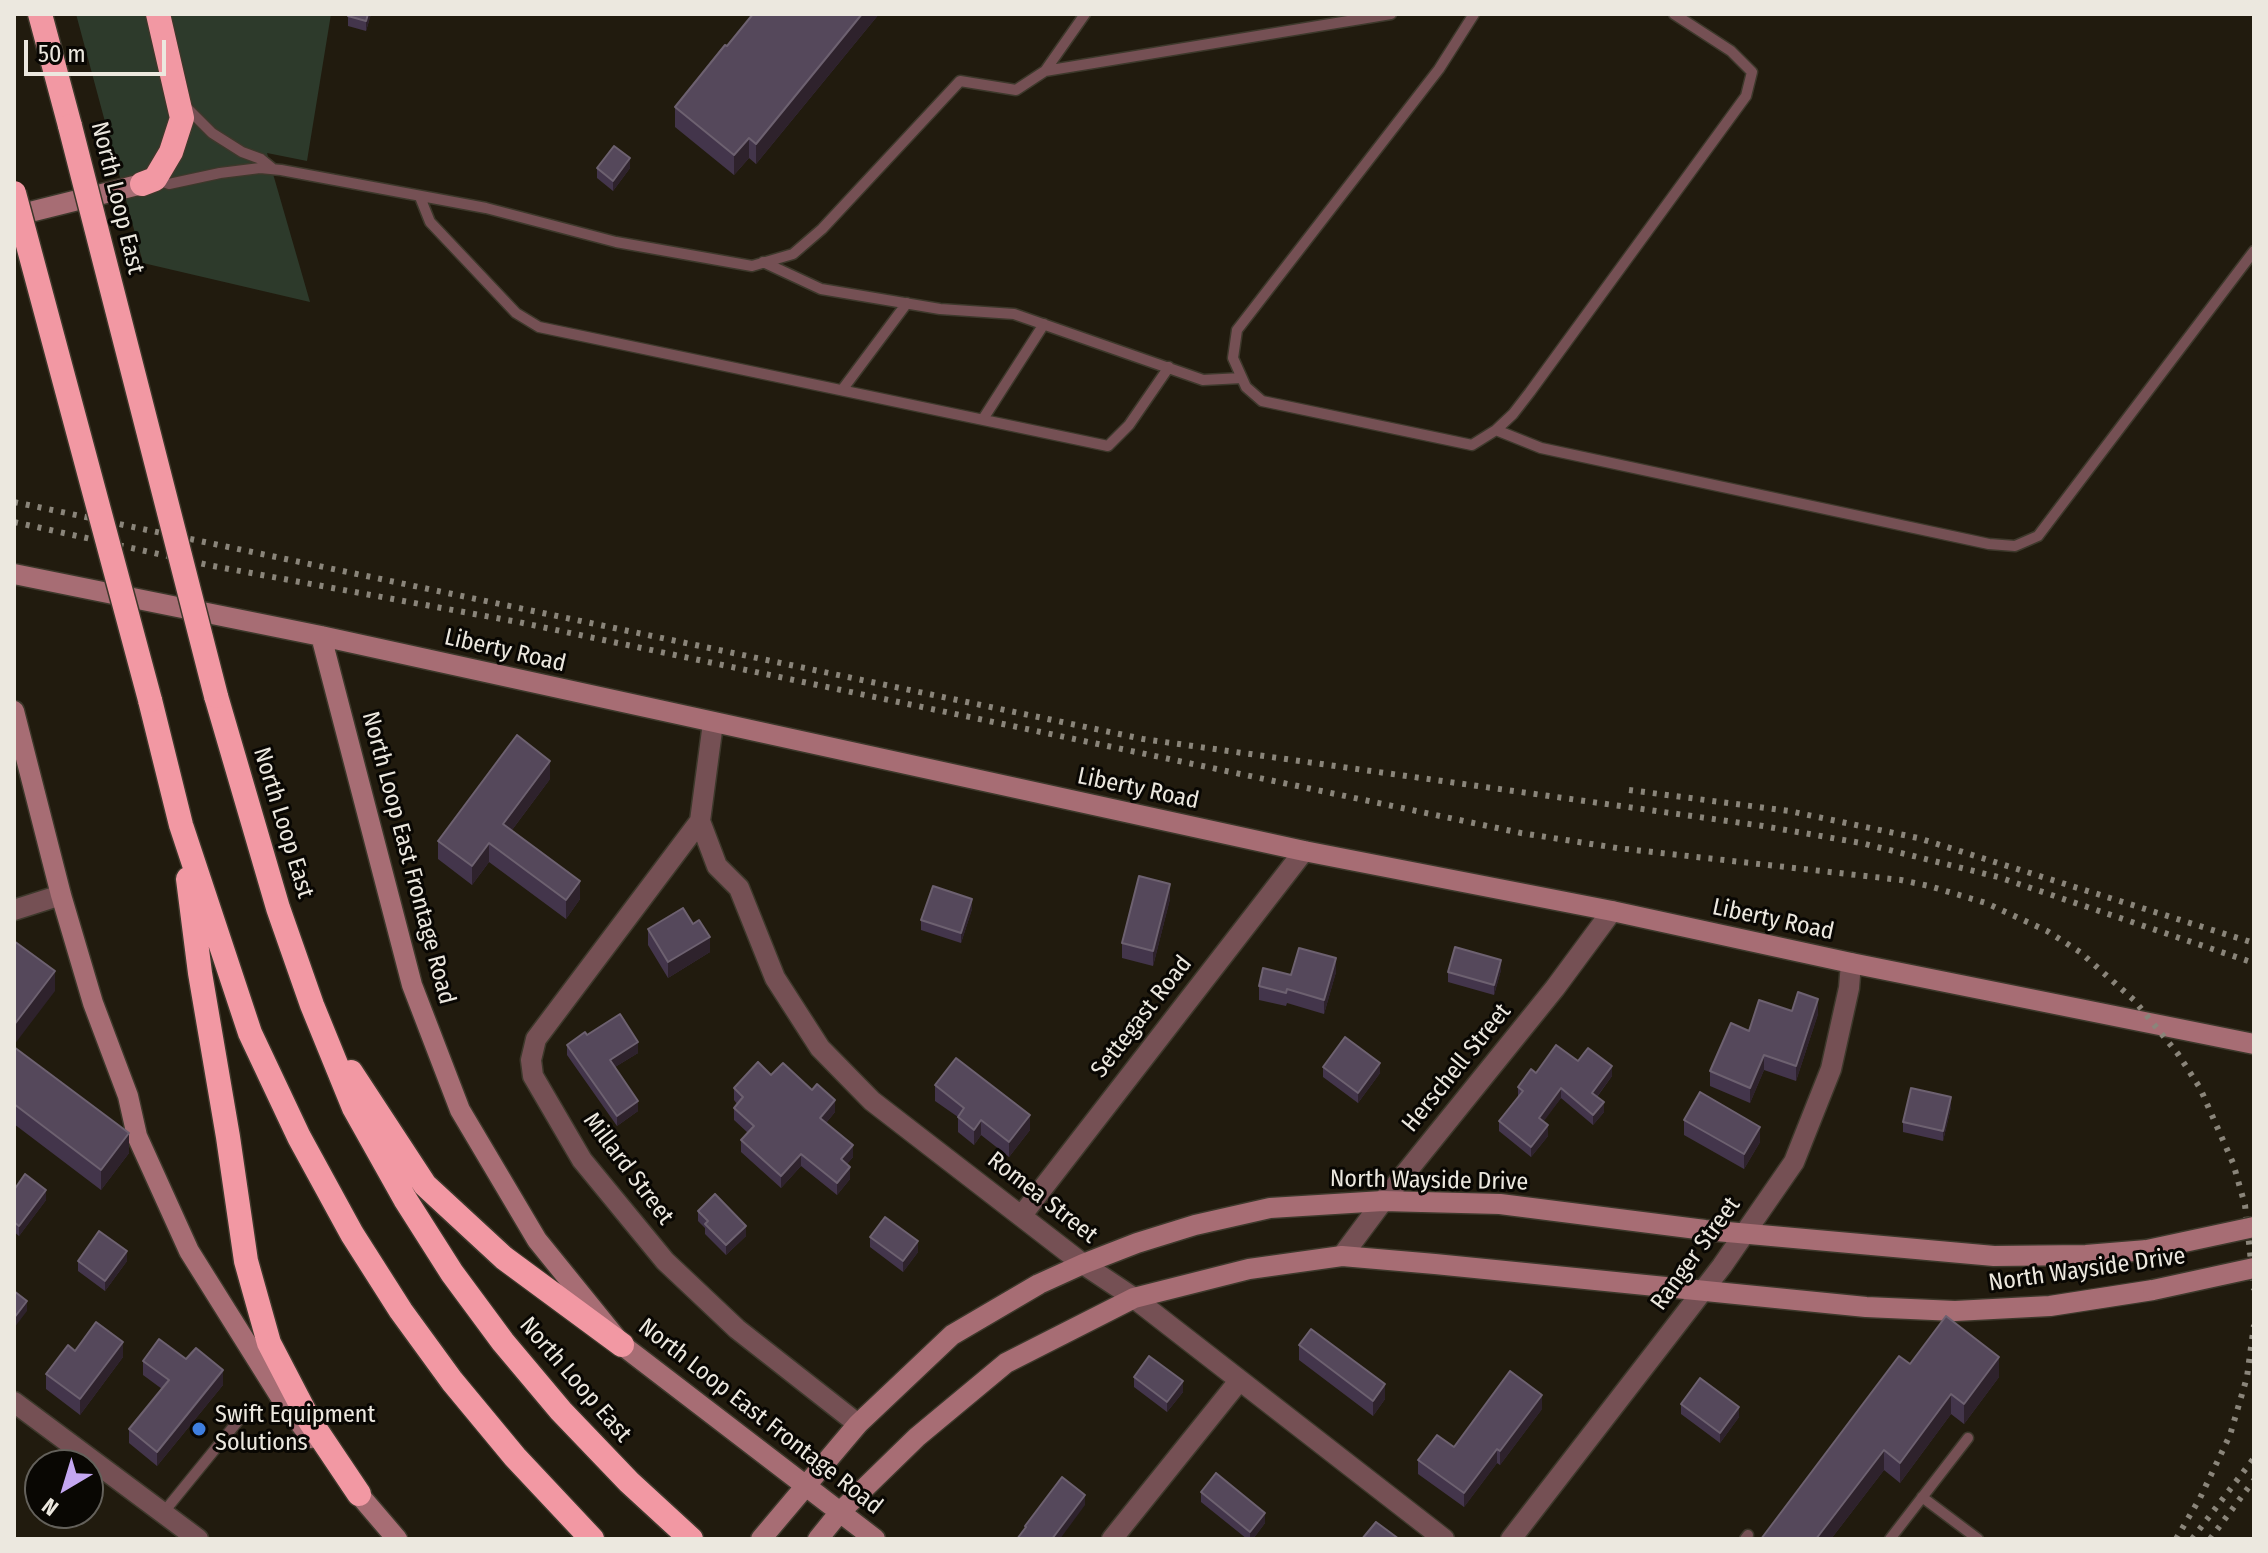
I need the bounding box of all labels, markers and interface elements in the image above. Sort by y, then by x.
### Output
scale bar [28,24,170,74]
text: 50 m [38,40,86,68]
street label: North Loop East [84,119,150,277]
street label: Liberty Road [442,623,568,679]
street label: North Loop East Frontage Road [355,709,461,1007]
street label: North Loop East [246,744,320,902]
street label: Liberty Road [1075,762,1201,816]
street label: Liberty Road [1710,893,1836,947]
street label: Settegast Road [1085,950,1199,1084]
street label: Herschell Street [1396,998,1518,1138]
street label: Millard Street [577,1107,679,1231]
street label: Romea Street [981,1146,1103,1250]
street label: North Wayside Drive [1330,1165,1528,1197]
street label: Ranger Street [1645,1192,1747,1316]
street label: North Wayside Drive [1987,1242,2187,1298]
street label: North Loop East [513,1312,637,1448]
street label: North Loop East Frontage Road [632,1313,888,1521]
place label: Swift Equipment Solutions [215,1401,375,1457]
marker: Swift Equipment Solutions [190,1420,208,1438]
north arrow [24,1449,104,1529]
text: N [37,1492,64,1521]

